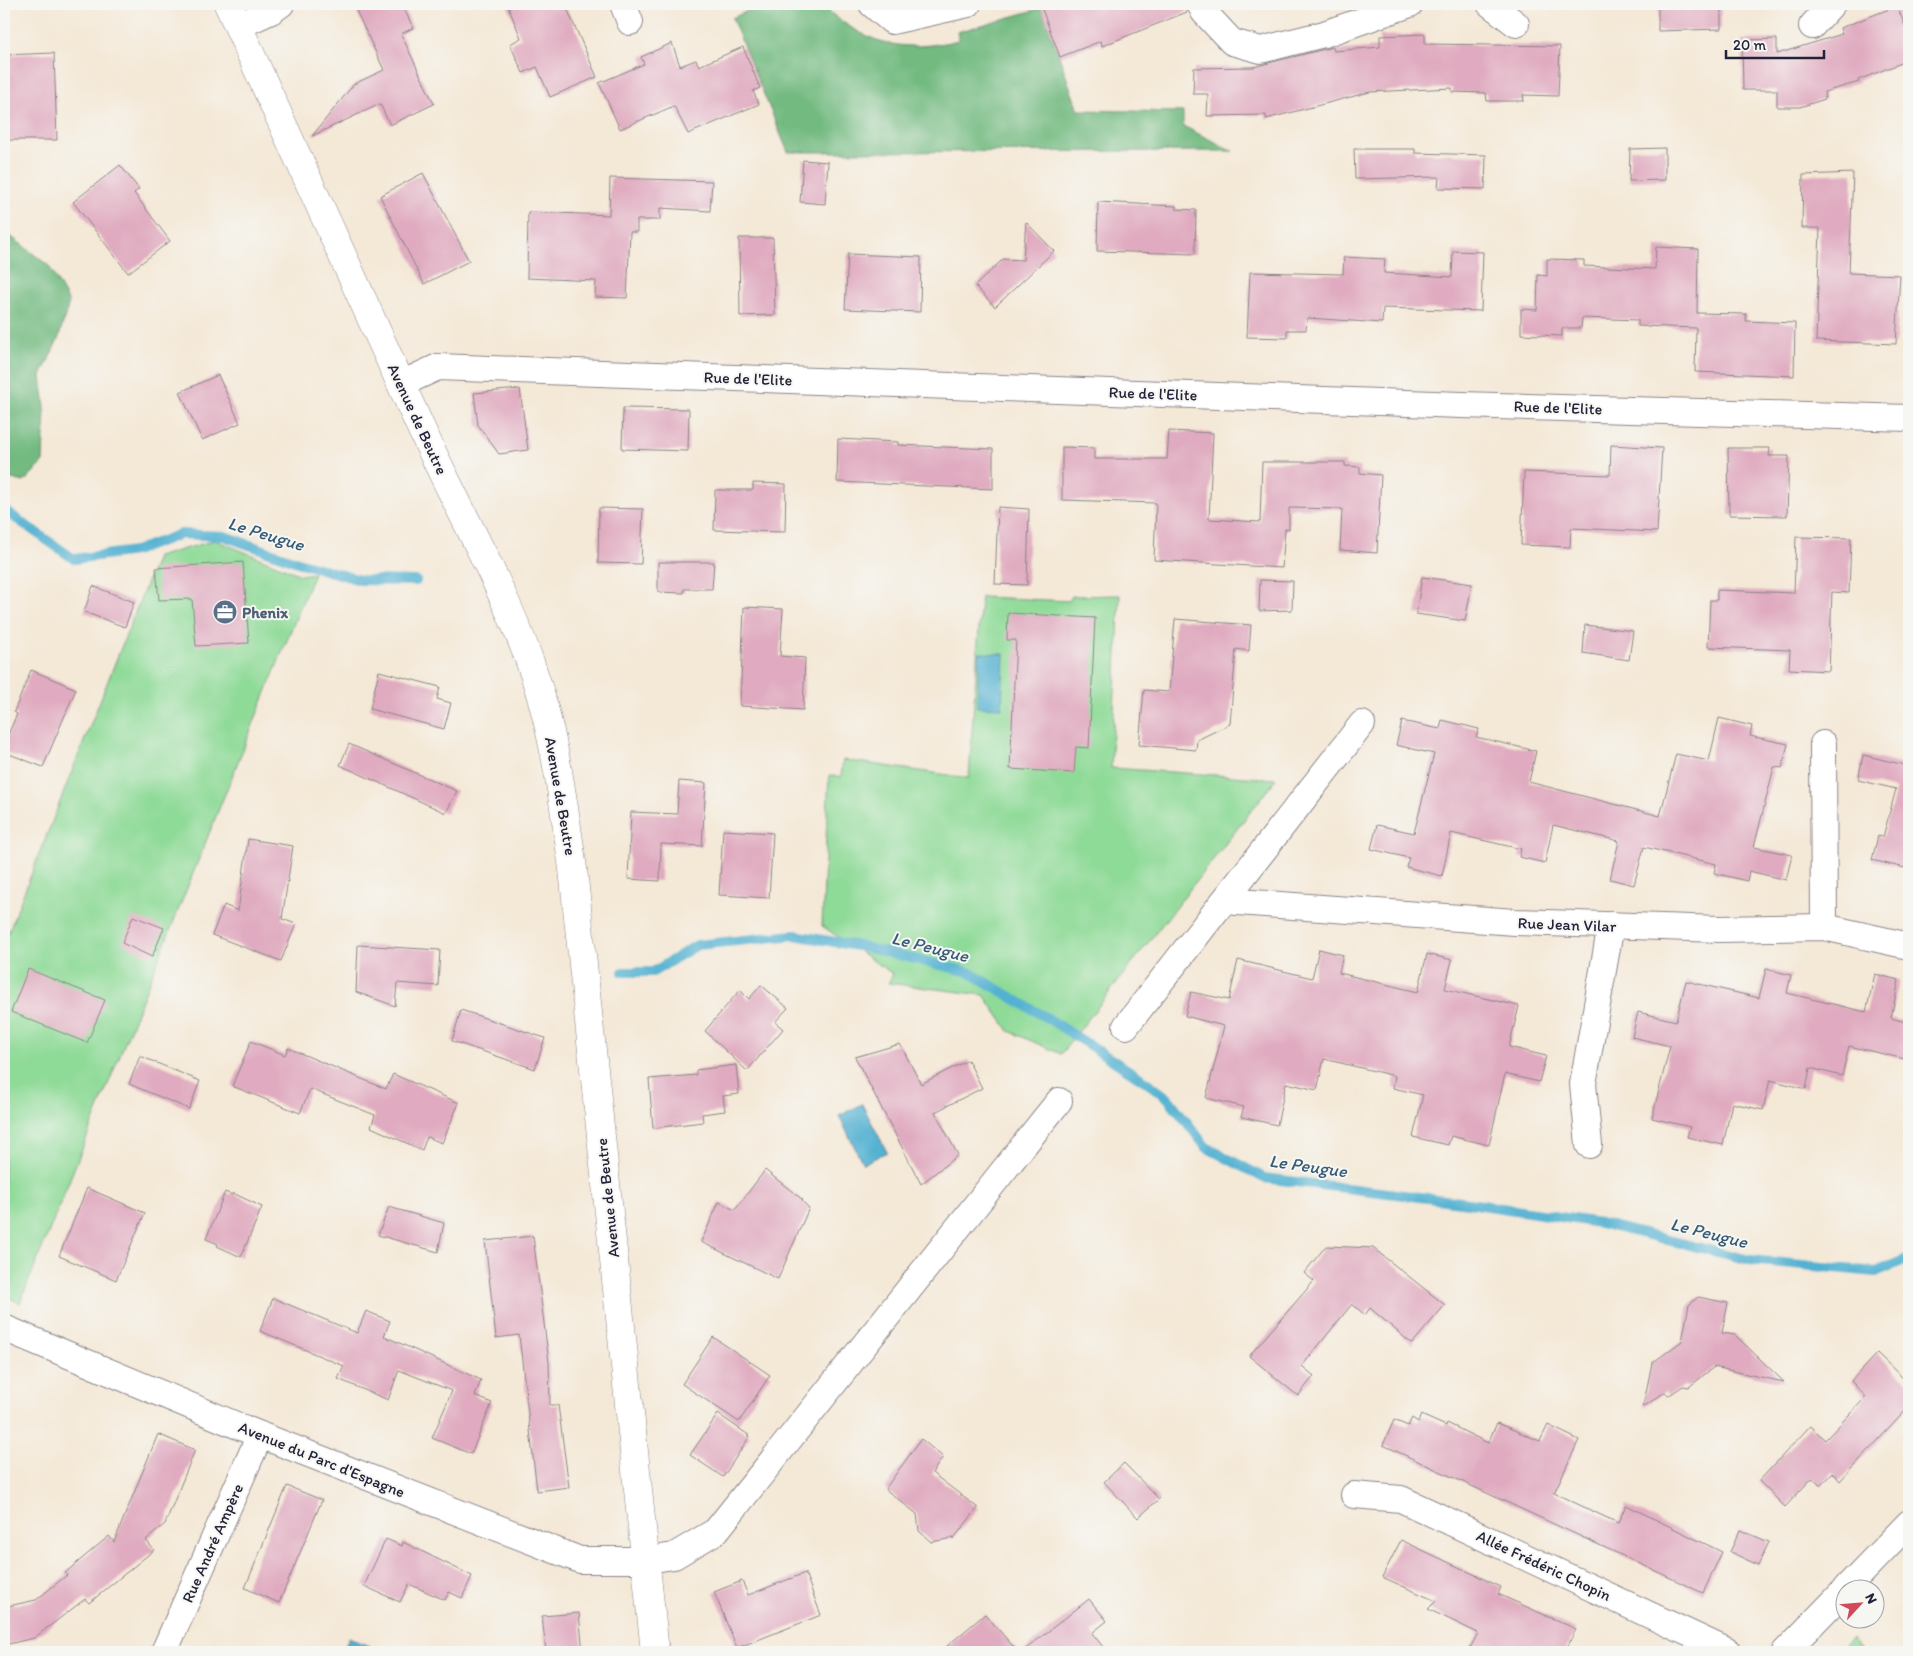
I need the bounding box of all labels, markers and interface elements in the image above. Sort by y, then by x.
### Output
scale bar [1726,28,1823,60]
text: 20 m [1733,36,1767,54]
street label: Avenue de Beutre [384,361,452,478]
street label: Rue de l'Elite [703,367,793,390]
street label: Rue de l'Elite [1108,382,1198,405]
street label: Rue de l'Elite [1513,396,1603,419]
water label: Le Peugue [225,512,308,556]
office icon: Phenix [212,599,238,625]
place label: Phenix [242,603,289,622]
street label: Avenue de Beutre [541,735,580,857]
street label: Rue Jean Vilar [1517,913,1617,936]
water label: Le Peugue [889,927,972,967]
street label: Avenue de Beutre [592,1137,623,1259]
water label: Le Peugue [1268,1150,1350,1183]
water label: Le Peugue [1668,1213,1751,1253]
street label: Avenue du Parc d'Espagne [236,1417,408,1502]
street label: Rue André Ampère [178,1481,247,1606]
street label: Allée Frédéric Chopin [1474,1526,1614,1605]
north arrow [1836,1578,1886,1628]
text: N [1862,1591,1881,1606]

